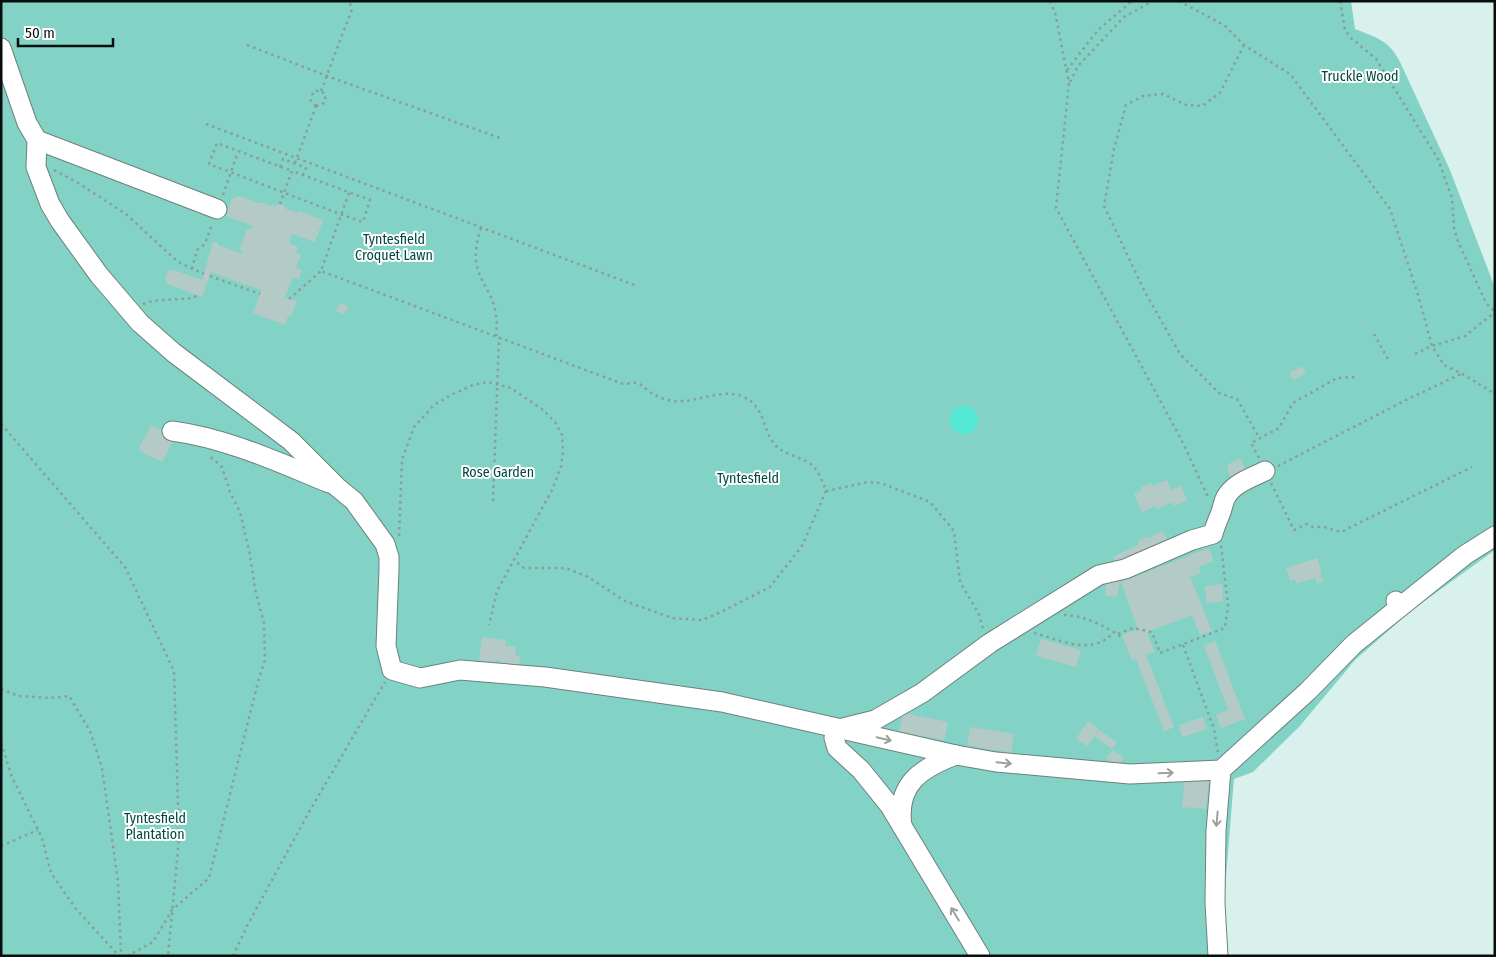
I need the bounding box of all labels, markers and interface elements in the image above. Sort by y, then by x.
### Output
scale bar [18,15,112,47]
text: 50 m [25,24,55,42]
park label: Truckle Wood [1321,68,1399,85]
park label: Tyntesfield Croquet Lawn [355,231,433,264]
park label: Rose Garden [462,464,534,481]
park label: Tyntesfield [717,470,779,487]
one-way arrow [876,735,892,745]
one-way arrow [996,758,1012,768]
one-way arrow [1158,768,1174,778]
park label: Tyntesfield Plantation [124,810,186,843]
one-way arrow [1213,811,1222,827]
one-way arrow [950,907,960,921]

